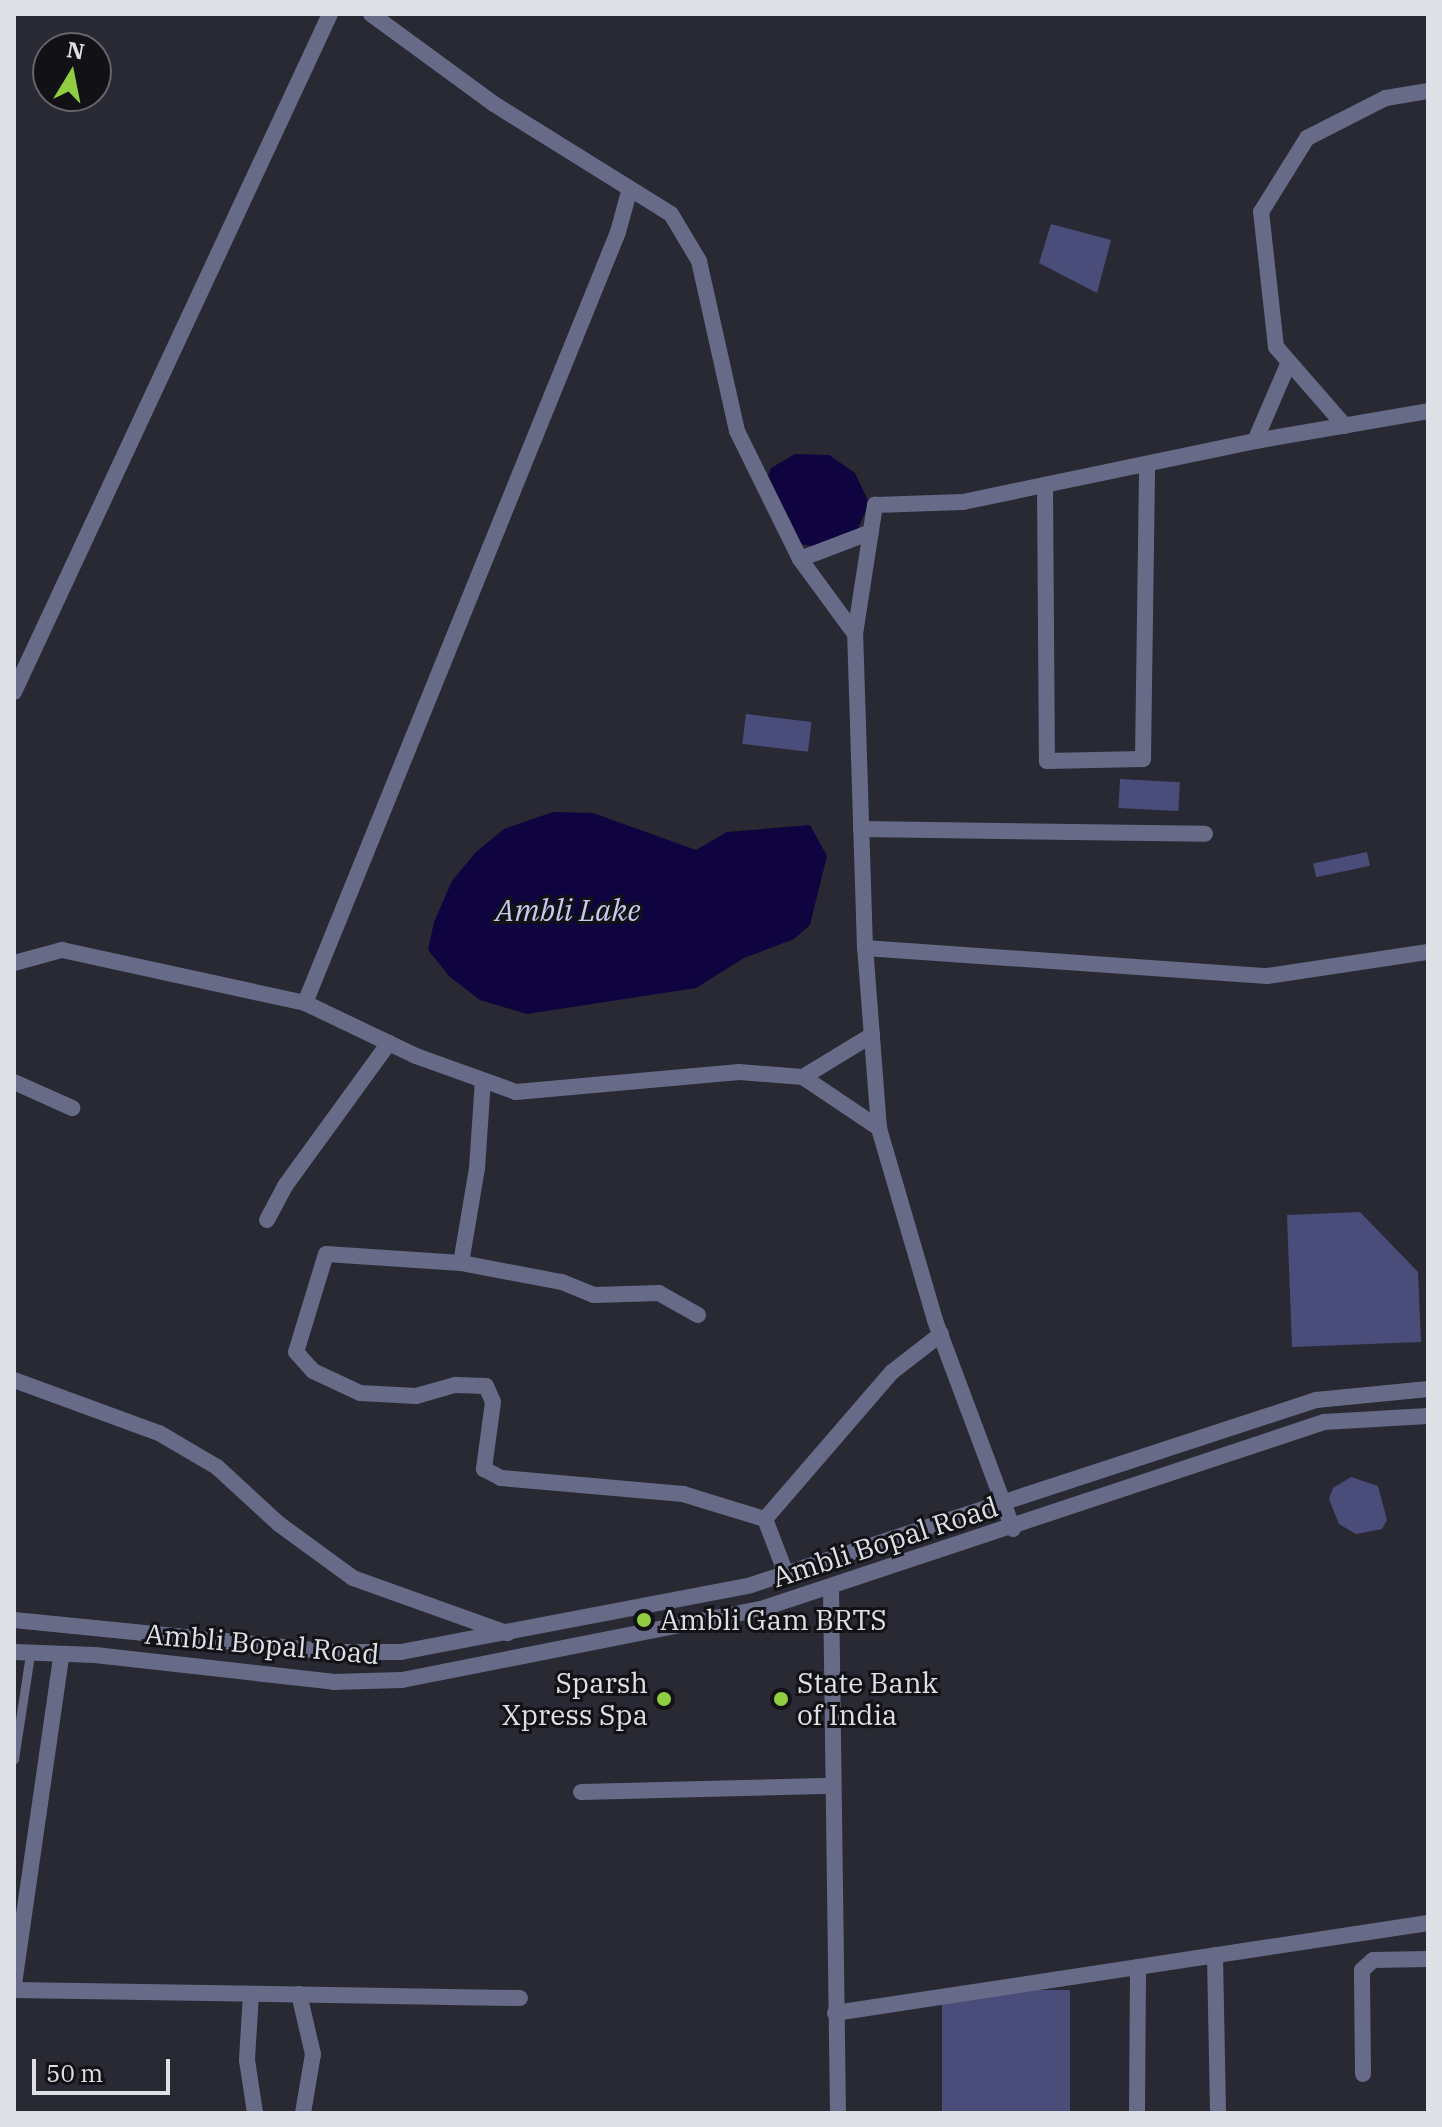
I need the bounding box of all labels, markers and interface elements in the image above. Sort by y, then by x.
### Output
north arrow [32,32,112,112]
text: N [65,34,87,66]
water label: Ambli Lake [495,892,641,928]
street label: Ambli Bopal Road [768,1490,1002,1594]
place label: Ambli Gam BRTS [660,1603,887,1637]
marker: Ambli Gam BRTS [635,1611,653,1629]
street label: Ambli Bopal Road [143,1617,381,1671]
place label: Sparsh Xpress Spa [502,1666,648,1732]
place label: State Bank of India [797,1666,938,1732]
marker: Sparsh Xpress Spa [655,1690,673,1708]
marker: State Bank of India [772,1690,790,1708]
scale bar [36,2043,174,2093]
text: 50 m [46,2057,103,2089]

